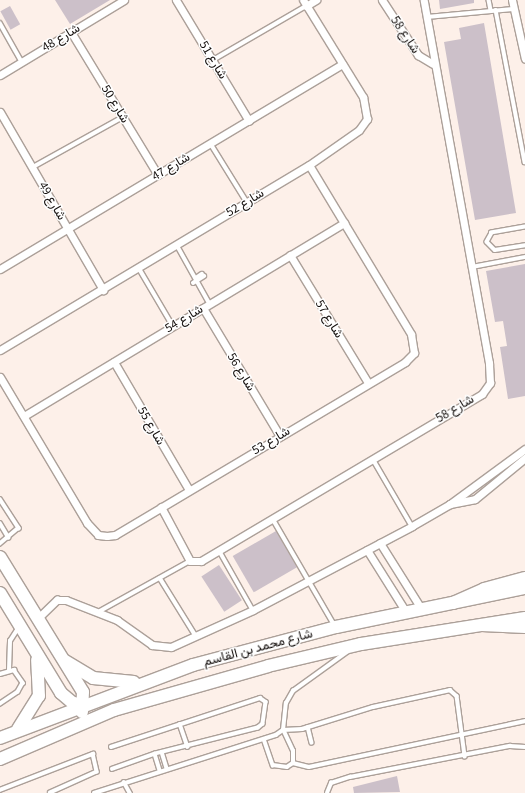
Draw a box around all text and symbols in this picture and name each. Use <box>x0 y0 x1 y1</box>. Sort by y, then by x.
street label: شارع 58 <box>387 13 423 57</box>
street label: شارع 48 <box>39 21 83 55</box>
street label: شارع 51 <box>196 38 230 82</box>
street label: شارع 50 <box>98 82 132 126</box>
street label: شارع 47 <box>149 150 193 184</box>
street label: شارع 49 <box>35 179 69 223</box>
street label: شارع 52 <box>223 186 267 220</box>
street label: شارع 57 <box>312 297 346 341</box>
street label: شارع 54 <box>162 302 206 336</box>
street label: شارع 56 <box>224 350 258 394</box>
street label: شارع 58 <box>433 392 477 426</box>
street label: شارع 55 <box>134 404 168 448</box>
street label: شارع 53 <box>249 424 293 458</box>
street label: شارع محمد بن القاسم <box>202 626 314 670</box>

